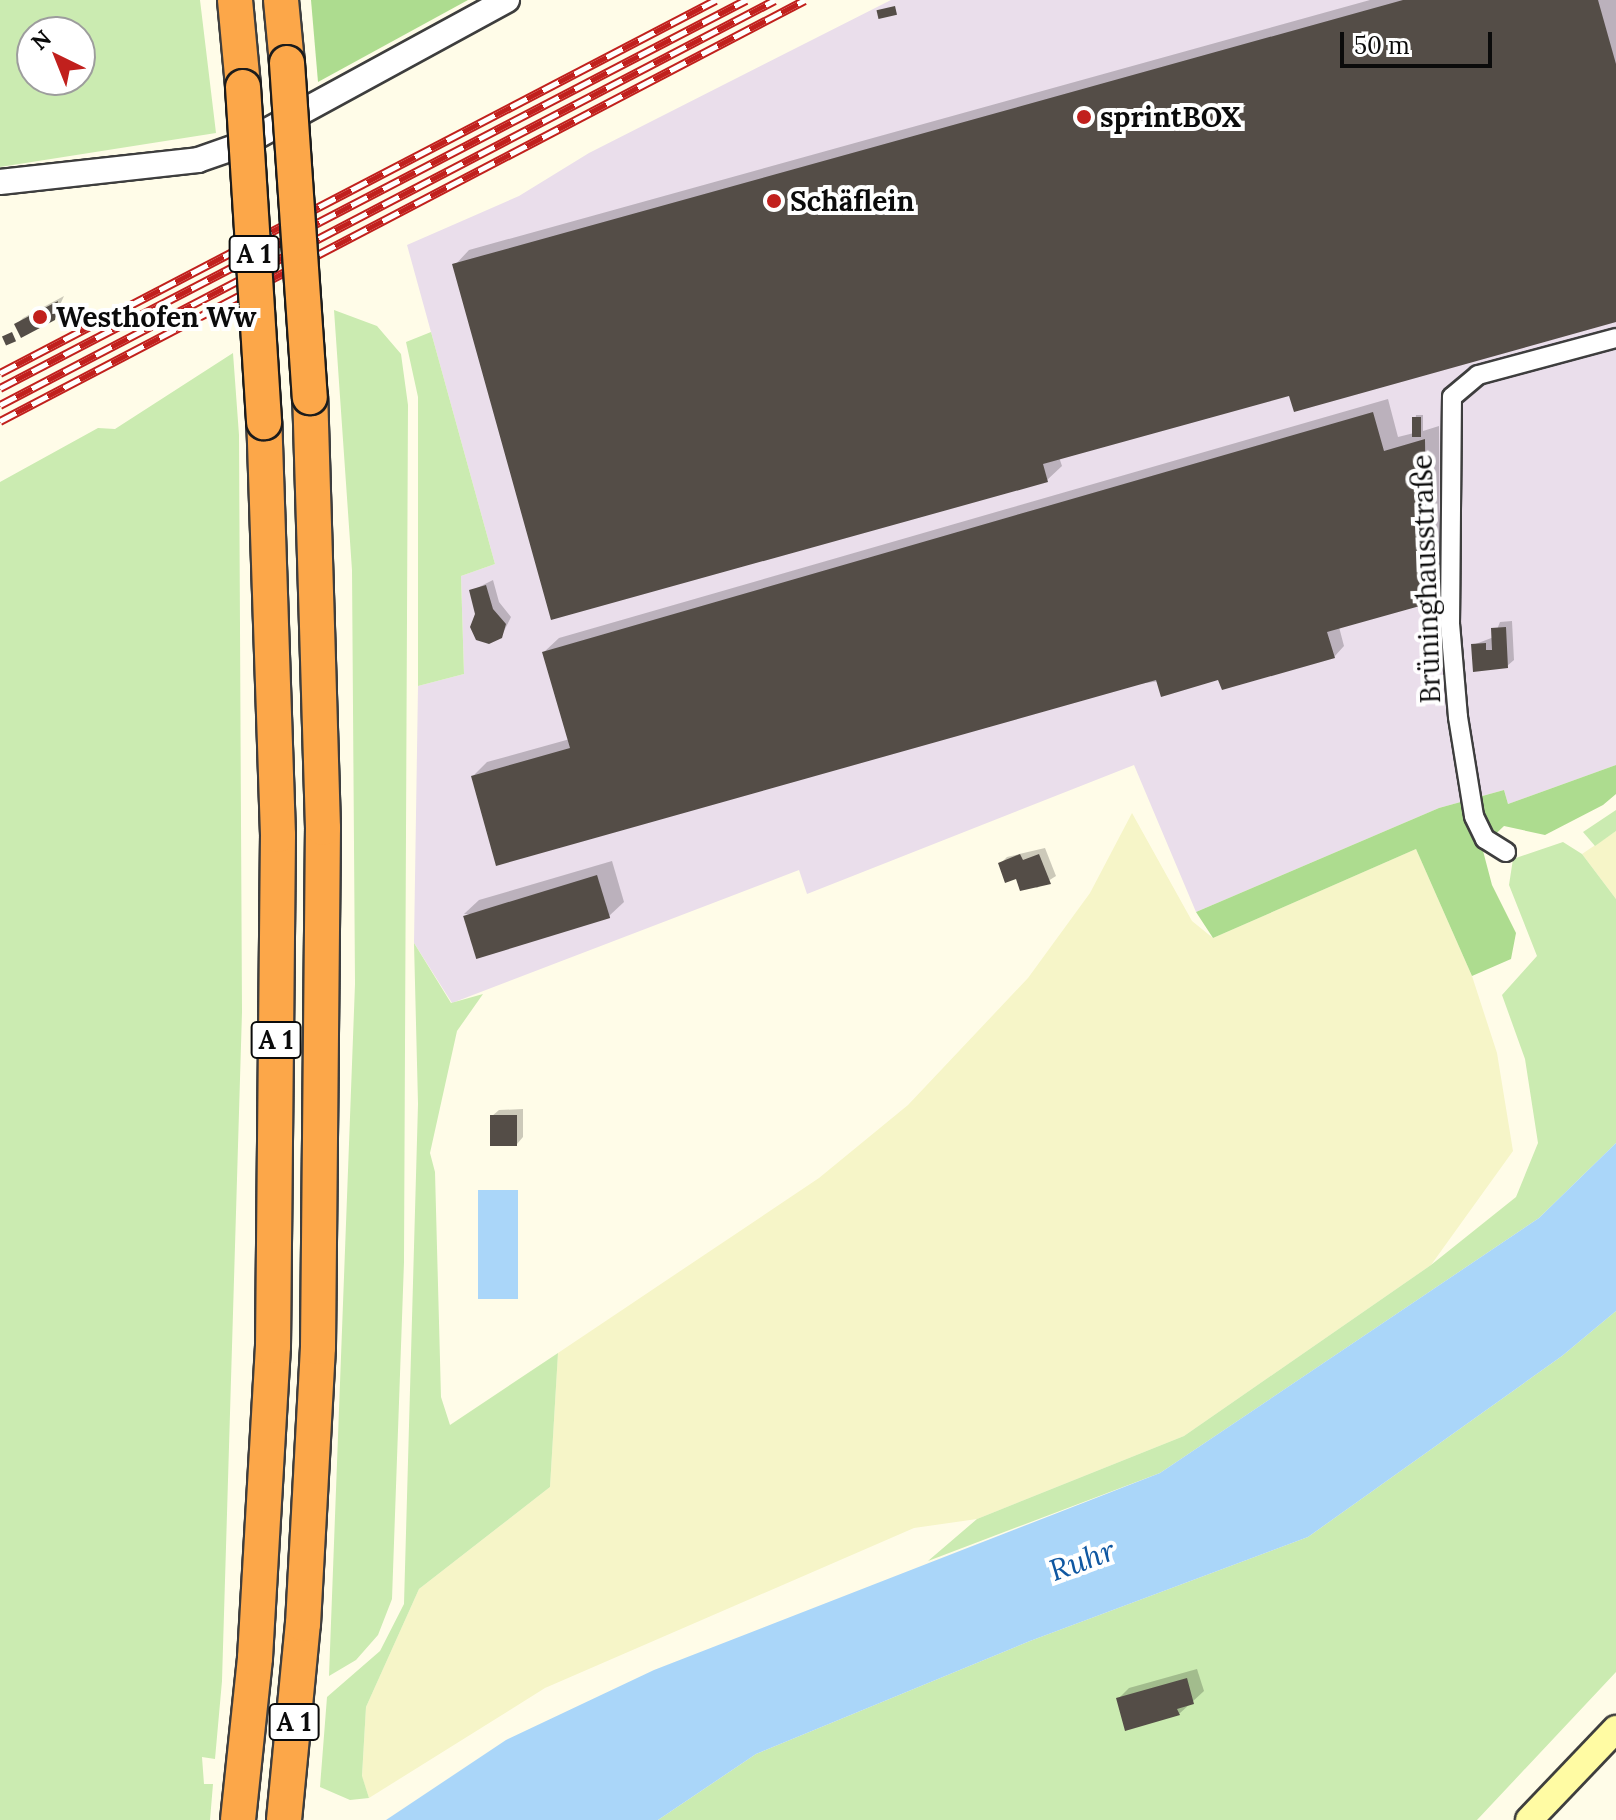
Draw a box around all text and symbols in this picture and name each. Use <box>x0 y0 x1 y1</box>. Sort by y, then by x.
north arrow <box>16 16 96 96</box>
scale bar <box>1344 16 1496 66</box>
text: N <box>25 24 57 56</box>
text: 50 m <box>1354 30 1410 61</box>
place label: sprintBOX <box>1100 100 1241 134</box>
marker: sprintBOX <box>1075 108 1093 126</box>
place label: Schäflein <box>790 184 914 218</box>
marker: Schäflein <box>765 192 783 210</box>
road number: A 1 <box>228 232 280 276</box>
place label: Westhofen Ww <box>56 300 256 334</box>
marker: Westhofen Ww <box>31 308 49 326</box>
street label: Brüninghausstraße <box>1405 454 1447 704</box>
road number: A 1 <box>250 1018 302 1062</box>
water label: Ruhr <box>1044 1532 1120 1588</box>
road number: A 1 <box>268 1700 320 1744</box>

